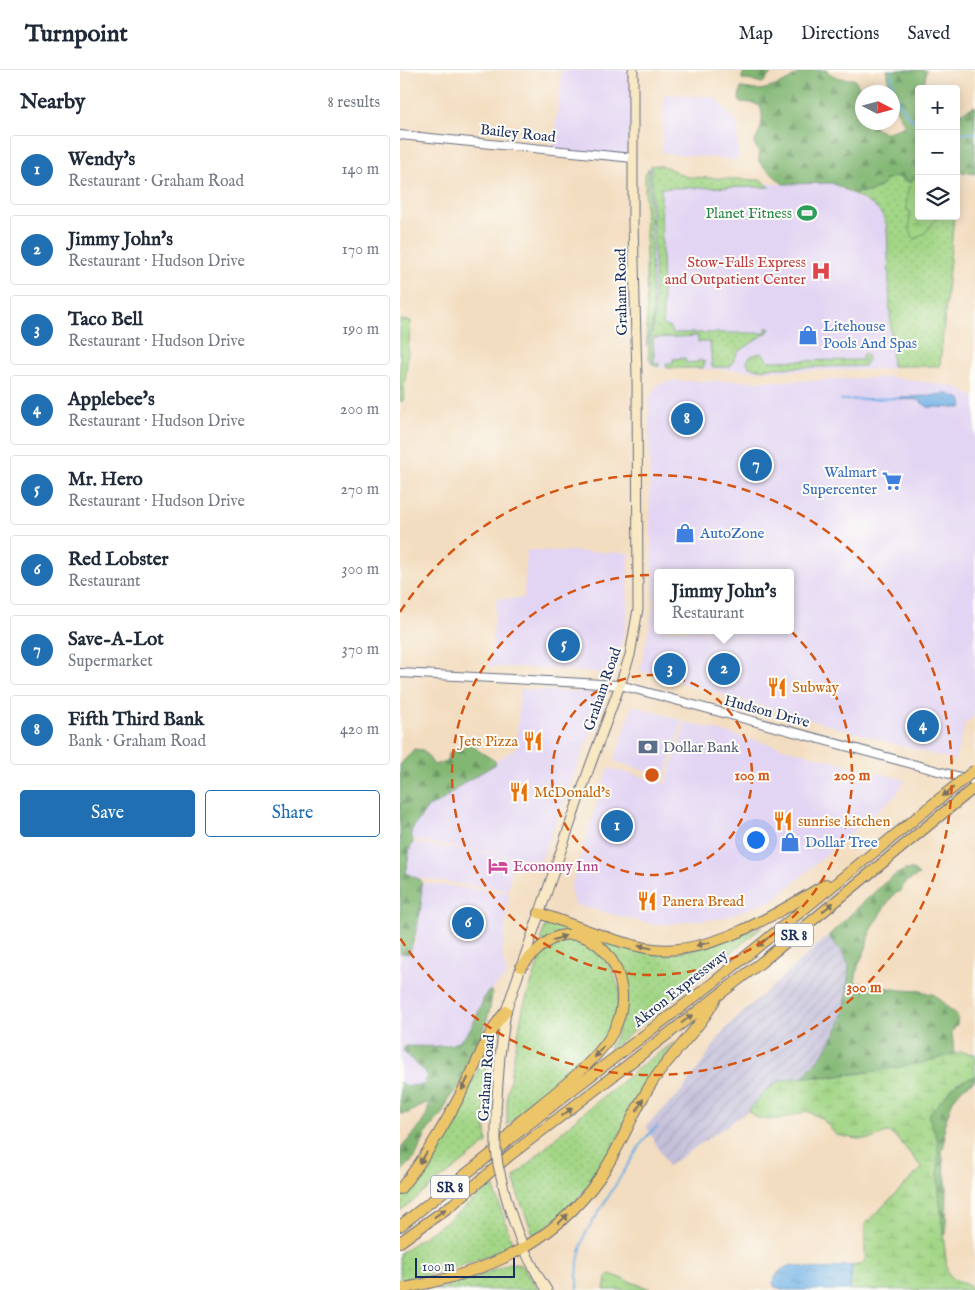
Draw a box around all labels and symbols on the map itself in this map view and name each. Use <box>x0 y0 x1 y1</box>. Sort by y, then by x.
north arrow <box>855 85 900 130</box>
street label: Bailey Road <box>479 120 558 147</box>
sports icon: Planet Fitness <box>796 202 818 224</box>
place label: Planet Fitness <box>705 204 792 223</box>
street label: Graham Road <box>611 247 632 336</box>
place label: Stow-Falls Express and Outpatient Center <box>665 253 806 289</box>
hospital icon: Stow-Falls Express and Outpatient Center <box>810 260 832 282</box>
place label: Litehouse Pools And Spas <box>823 317 917 353</box>
shop icon: Litehouse Pools And Spas <box>797 324 819 346</box>
pin: 8 <box>671 400 703 438</box>
pin: 7 <box>740 446 772 484</box>
place label: Walmart Supercenter <box>802 463 877 499</box>
supermarket icon: Walmart Supercenter <box>881 470 903 492</box>
shop icon: AutoZone <box>674 522 696 544</box>
place label: AutoZone <box>699 524 765 543</box>
pin: 5 <box>548 626 580 664</box>
street label: Graham Road <box>579 644 626 733</box>
pin: 3 <box>654 650 686 688</box>
pin: 2 <box>708 650 740 688</box>
restaurant icon: Subway <box>766 676 788 698</box>
place label: Subway <box>792 678 839 697</box>
street label: Hudson Drive <box>722 691 812 732</box>
pin: 4 <box>907 707 939 745</box>
restaurant icon: Jets Pizza <box>522 730 544 752</box>
place label: Jets Pizza <box>457 732 519 751</box>
bank icon: Dollar Bank <box>637 736 659 758</box>
place label: Dollar Bank <box>663 738 740 757</box>
centre of rings <box>643 766 661 784</box>
text: 100 m <box>734 766 770 785</box>
text: 200 m <box>834 766 871 785</box>
restaurant icon: McDonald's <box>508 781 530 803</box>
place label: McDonald's <box>534 783 610 802</box>
one-way arrow <box>942 787 955 798</box>
pin: 1 <box>601 807 633 845</box>
restaurant icon: sunrise kitchen <box>772 810 794 832</box>
place label: sunrise kitchen <box>798 812 890 831</box>
your location <box>743 827 769 853</box>
shop icon: Dollar Tree <box>779 831 801 853</box>
place label: Dollar Tree <box>805 833 878 852</box>
hotel icon: Economy Inn <box>487 855 509 877</box>
place label: Economy Inn <box>513 857 599 876</box>
restaurant icon: Panera Bread <box>636 890 658 912</box>
place label: Panera Bread <box>662 892 745 911</box>
one-way arrow <box>821 902 834 913</box>
pin: 6 <box>452 904 484 942</box>
road number: SR 8 <box>775 924 813 946</box>
one-way arrow <box>552 934 567 942</box>
one-way arrow <box>757 937 770 948</box>
one-way arrow <box>695 940 710 948</box>
one-way arrow <box>637 943 653 951</box>
street label: Akron Expressway <box>628 945 732 1032</box>
text: 300 m <box>846 978 882 997</box>
one-way arrow <box>680 1014 694 1024</box>
street label: Graham Road <box>474 1033 499 1122</box>
one-way arrow <box>594 1045 604 1059</box>
one-way arrow <box>461 1077 469 1091</box>
one-way arrow <box>636 1098 644 1112</box>
one-way arrow <box>560 1107 573 1117</box>
one-way arrow <box>418 1152 428 1165</box>
road number: SR 8 <box>431 1176 469 1198</box>
one-way arrow <box>433 1208 447 1218</box>
one-way arrow <box>557 1213 569 1225</box>
scale bar <box>415 1255 515 1278</box>

